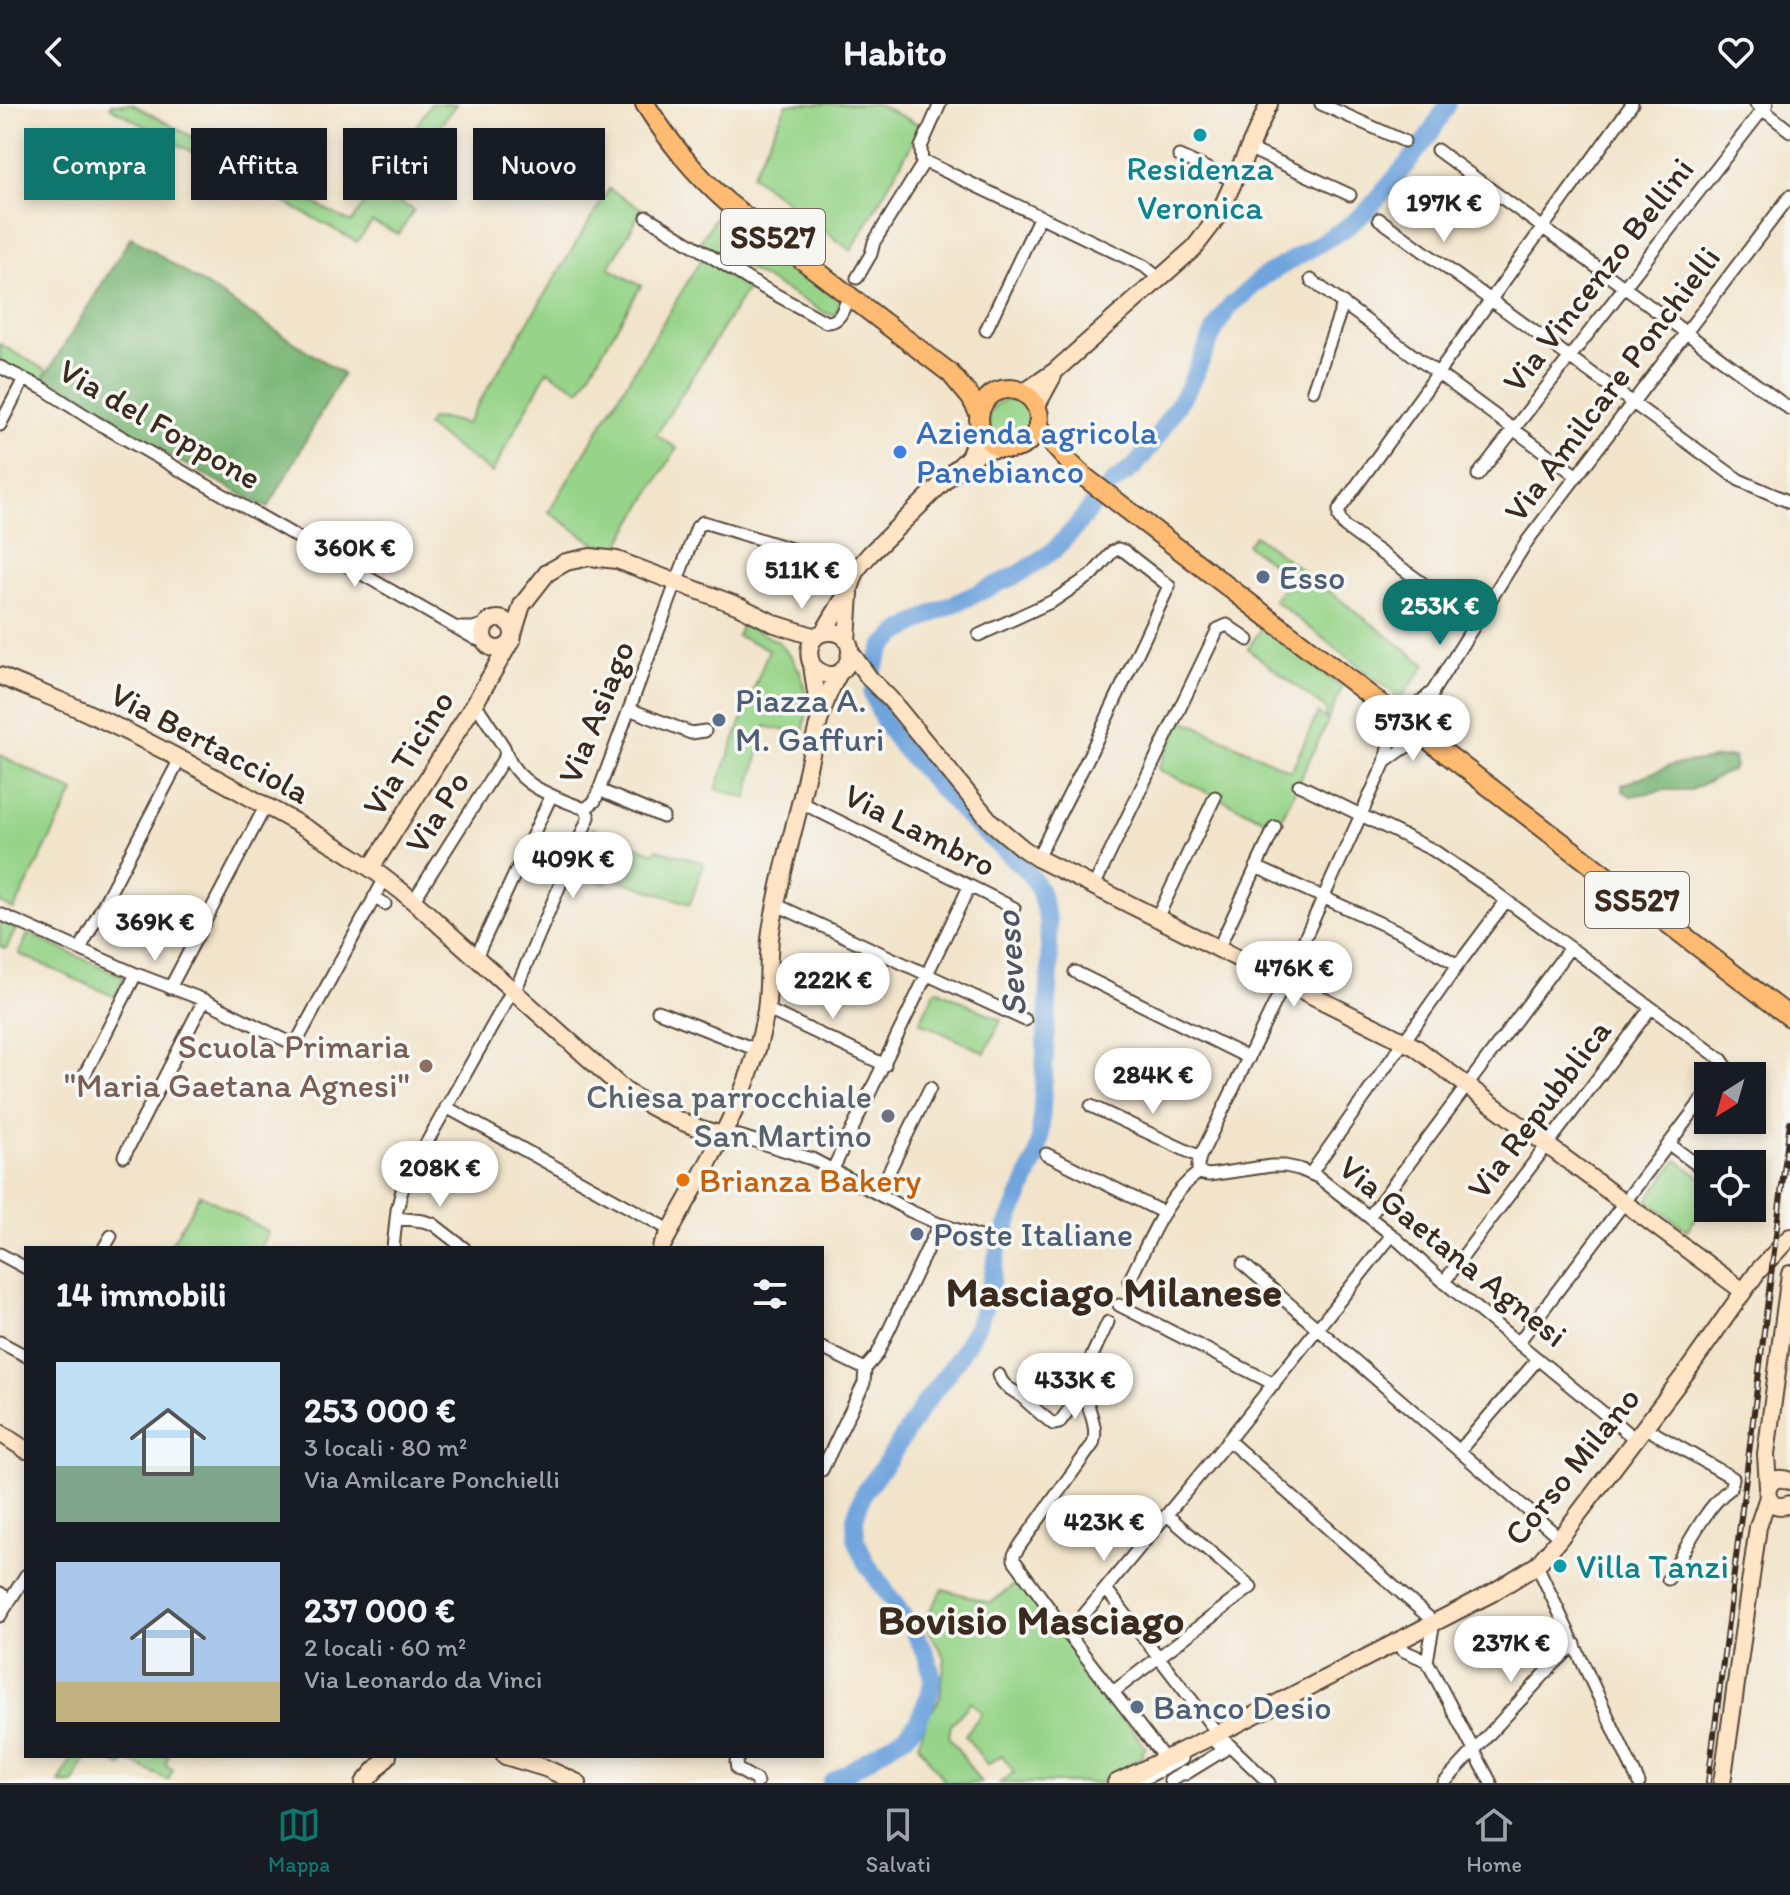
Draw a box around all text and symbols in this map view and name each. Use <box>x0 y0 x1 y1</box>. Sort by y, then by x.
icon: back <box>32 30 76 74</box>
icon: heart <box>1714 30 1758 74</box>
text: Habito <box>843 31 947 74</box>
marker: Residenza Veronica <box>1191 126 1209 144</box>
chip: Compra <box>24 128 175 200</box>
chip: Affitta <box>191 128 327 200</box>
chip: Filtri <box>343 128 457 200</box>
chip: Nuovo <box>473 128 605 200</box>
place label: Residenza Veronica <box>1126 148 1274 228</box>
street label: Via Vincenzo Bellini <box>1494 149 1702 401</box>
pin: 197K € <box>1379 176 1509 244</box>
text: 197K € <box>1406 186 1482 218</box>
road number: SS527 <box>721 209 825 265</box>
street label: Via Amilcare Ponchielli <box>1495 238 1729 530</box>
street label: Via del Foppone <box>51 349 269 499</box>
place label: Azienda agricola Panebianco <box>916 412 1158 492</box>
marker: Azienda agricola Panebianco <box>891 443 909 461</box>
pin: 360K € <box>290 521 420 589</box>
text: 360K € <box>314 531 396 563</box>
pin: 511K € <box>737 543 867 611</box>
text: 511K € <box>764 553 840 585</box>
place label: Esso <box>1279 557 1345 598</box>
marker: Esso <box>1254 568 1272 586</box>
pin: 253K € <box>1375 579 1505 647</box>
text: 253K € <box>1401 589 1479 621</box>
street label: Via Asiago <box>549 634 643 790</box>
street label: Via Bertacciola <box>103 673 317 813</box>
place label: Piazza A. M. Gaffuri <box>735 680 884 760</box>
street label: Via Ticino <box>353 682 463 824</box>
pin: 573K € <box>1348 695 1478 763</box>
text: 573K € <box>1374 705 1452 737</box>
marker: Piazza A. M. Gaffuri <box>710 711 728 729</box>
street label: Via Po <box>396 763 478 861</box>
street label: Via Lambro <box>837 774 1003 886</box>
pin: 409K € <box>508 832 638 900</box>
text: 409K € <box>532 842 614 874</box>
road number: SS527 <box>1585 872 1689 928</box>
pin: 369K € <box>90 895 220 963</box>
text: 369K € <box>116 905 194 937</box>
water label: Seveso <box>985 908 1035 1018</box>
pin: 476K € <box>1229 941 1359 1009</box>
text: 476K € <box>1254 951 1334 983</box>
pin: 222K € <box>768 953 898 1021</box>
text: 222K € <box>794 963 872 995</box>
street label: Via Repubblica <box>1458 1011 1620 1207</box>
place label: Scuola Primaria "Maria Gaetana Agnesi" <box>64 1026 410 1106</box>
pin: 284K € <box>1088 1048 1218 1116</box>
marker: Scuola Primaria "Maria Gaetana Agnesi" <box>417 1057 435 1075</box>
text: 284K € <box>1113 1058 1193 1090</box>
north arrow <box>1694 1062 1766 1134</box>
map controls <box>1694 1062 1766 1222</box>
place label: Chiesa parrocchiale San Martino <box>586 1076 872 1156</box>
marker: Chiesa parrocchiale San Martino <box>879 1107 897 1125</box>
pin: 208K € <box>375 1141 505 1209</box>
street label: Via Gaetana Agnesi <box>1331 1146 1575 1356</box>
button: locate <box>1694 1150 1766 1222</box>
text: 208K € <box>399 1151 481 1183</box>
place label: Brianza Bakery <box>699 1160 921 1201</box>
marker: Brianza Bakery <box>674 1171 692 1189</box>
place label: Poste Italiane <box>933 1214 1133 1255</box>
marker: Poste Italiane <box>908 1225 926 1243</box>
district label: Masciago Milanese <box>946 1266 1282 1317</box>
icon: filters <box>748 1272 792 1316</box>
text: 14 immobili <box>56 1274 227 1315</box>
pin: 433K € <box>1010 1353 1140 1421</box>
text: 433K € <box>1034 1363 1116 1395</box>
street label: Corso Milano <box>1495 1378 1649 1554</box>
text: 253 000 € <box>304 1390 456 1431</box>
icon: home <box>120 1394 216 1490</box>
text: 3 locali · 80 m² <box>304 1431 467 1463</box>
text: Via Amilcare Ponchielli <box>304 1463 560 1495</box>
pin: 423K € <box>1039 1495 1169 1563</box>
text: 423K € <box>1064 1505 1144 1537</box>
place label: Villa Tanzi <box>1576 1546 1729 1587</box>
marker: Villa Tanzi <box>1551 1557 1569 1575</box>
text: 237 000 € <box>304 1590 455 1631</box>
icon: home <box>120 1594 216 1690</box>
district label: Bovisio Masciago <box>878 1594 1184 1645</box>
pin: 237K € <box>1446 1616 1576 1684</box>
text: 237K € <box>1472 1626 1550 1658</box>
text: 2 locali · 60 m² <box>304 1631 466 1663</box>
text: Via Leonardo da Vinci <box>304 1663 542 1695</box>
place label: Banco Desio <box>1153 1687 1331 1728</box>
marker: Banco Desio <box>1128 1698 1146 1716</box>
tab: Mappa <box>268 1803 330 1878</box>
tab: Salvati <box>866 1803 931 1878</box>
tab: Home <box>1467 1803 1522 1878</box>

